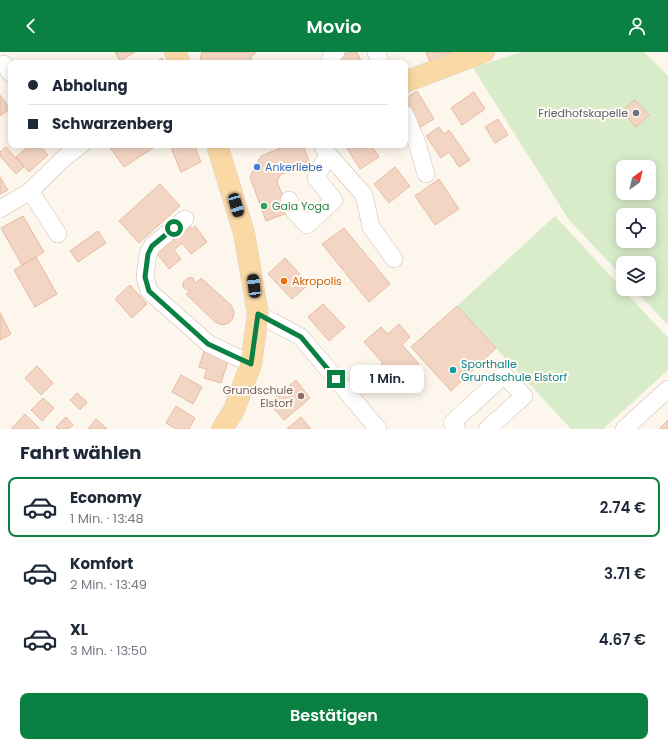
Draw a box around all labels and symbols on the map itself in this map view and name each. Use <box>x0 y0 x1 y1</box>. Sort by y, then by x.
place label: Friedhofskapelle <box>538 105 628 121</box>
marker: Friedhofskapelle <box>631 108 641 118</box>
place label: Ankerliebe <box>265 159 323 175</box>
north arrow <box>616 160 656 200</box>
marker: Ankerliebe <box>252 162 262 172</box>
car <box>227 192 245 218</box>
place label: Gaia Yoga <box>272 198 329 214</box>
marker: Gaia Yoga <box>259 201 269 211</box>
route start <box>165 219 183 237</box>
car <box>247 273 261 299</box>
place label: Akropolis <box>292 273 342 289</box>
marker: Akropolis <box>279 276 289 286</box>
place label: Sporthalle Grundschule Elstorf <box>461 356 567 385</box>
callout: 1 Min. <box>350 365 424 393</box>
marker: Sporthalle Grundschule Elstorf <box>448 365 458 375</box>
route end <box>327 370 345 388</box>
place label: Grundschule Elstorf <box>223 382 293 411</box>
marker: Grundschule Elstorf <box>296 391 306 401</box>

